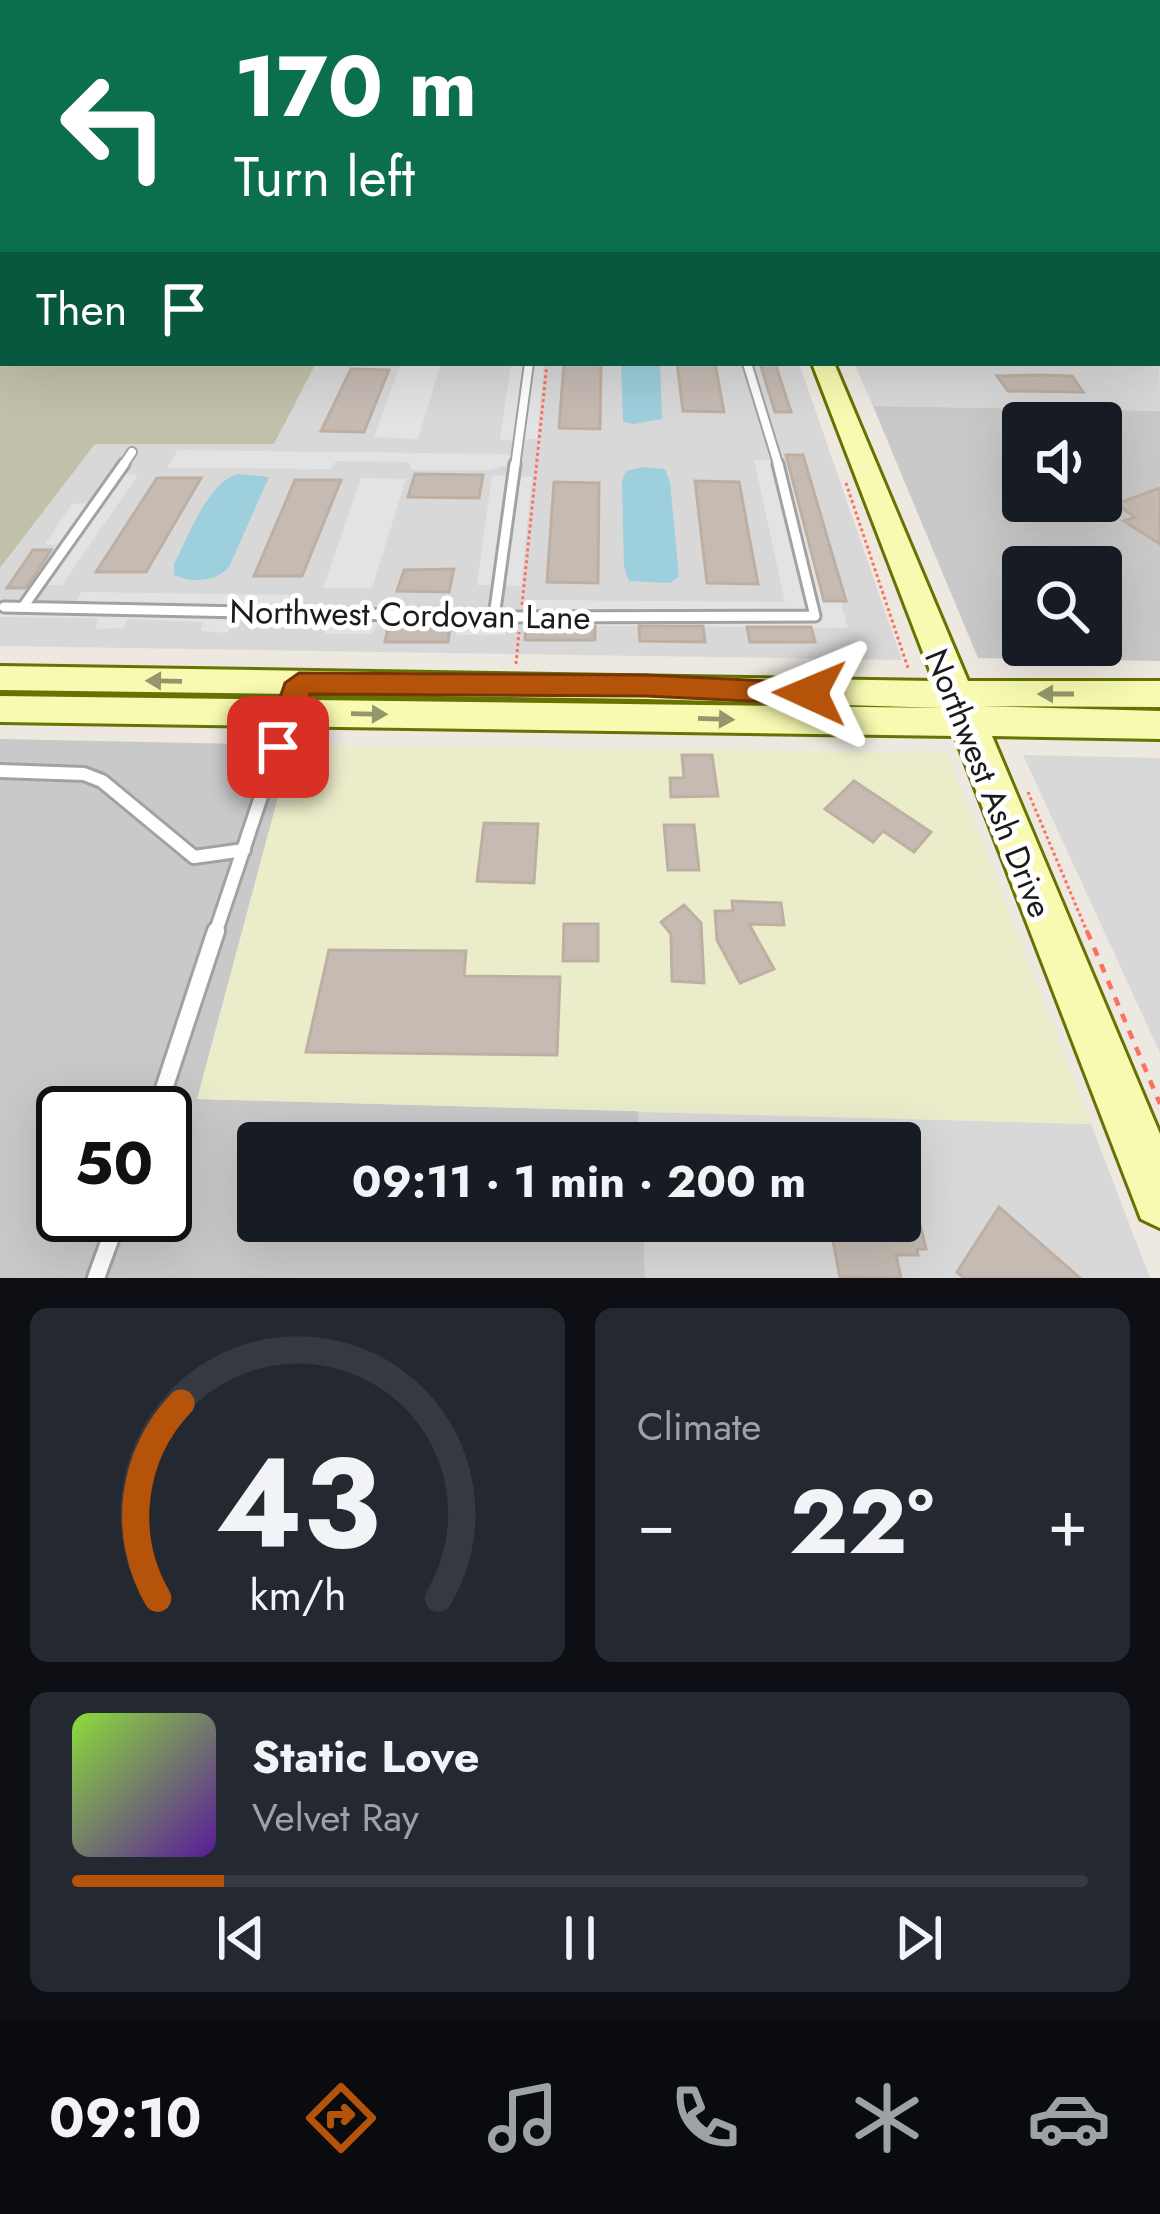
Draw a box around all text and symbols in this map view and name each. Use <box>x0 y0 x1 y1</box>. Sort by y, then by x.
text: 170 m <box>234 26 477 148</box>
icon: left <box>36 48 192 204</box>
text: Turn left <box>234 138 415 216</box>
icon: arrive <box>151 276 217 342</box>
text: Then <box>36 277 127 342</box>
map controls <box>1002 402 1122 666</box>
button: sound <box>1002 402 1122 522</box>
button: search <box>1002 546 1122 666</box>
street label: Northwest Cordovan Lane <box>229 588 591 641</box>
position arrow <box>747 630 873 756</box>
street label: Northwest Ash Drive <box>913 642 1064 924</box>
one-way arrow <box>144 671 182 691</box>
one-way arrow <box>1036 684 1074 704</box>
pin <box>227 696 329 798</box>
one-way arrow <box>351 704 389 723</box>
one-way arrow <box>698 710 736 729</box>
icon: arrive <box>245 714 311 780</box>
speed limit sign: 50 <box>36 1086 192 1242</box>
text: 09:11 · 1 min · 200 m <box>352 1149 806 1214</box>
text: Climate <box>637 1398 761 1455</box>
text: 43 <box>215 1413 380 1594</box>
text: 22° <box>789 1457 934 1587</box>
text: − <box>637 1475 676 1571</box>
text: + <box>1047 1475 1088 1571</box>
text: km/h <box>249 1564 346 1626</box>
text: Static Love <box>252 1724 480 1789</box>
text: Velvet Ray <box>252 1789 419 1846</box>
icon: previous <box>208 1905 274 1971</box>
icon: pause <box>547 1905 613 1971</box>
icon: next <box>886 1905 952 1971</box>
icon: directions <box>299 2076 383 2160</box>
icon: music <box>481 2076 565 2160</box>
icon: phone <box>663 2076 747 2160</box>
icon: climate <box>845 2076 929 2160</box>
icon: car <box>1027 2076 1111 2160</box>
text: 09:10 <box>49 2079 201 2157</box>

